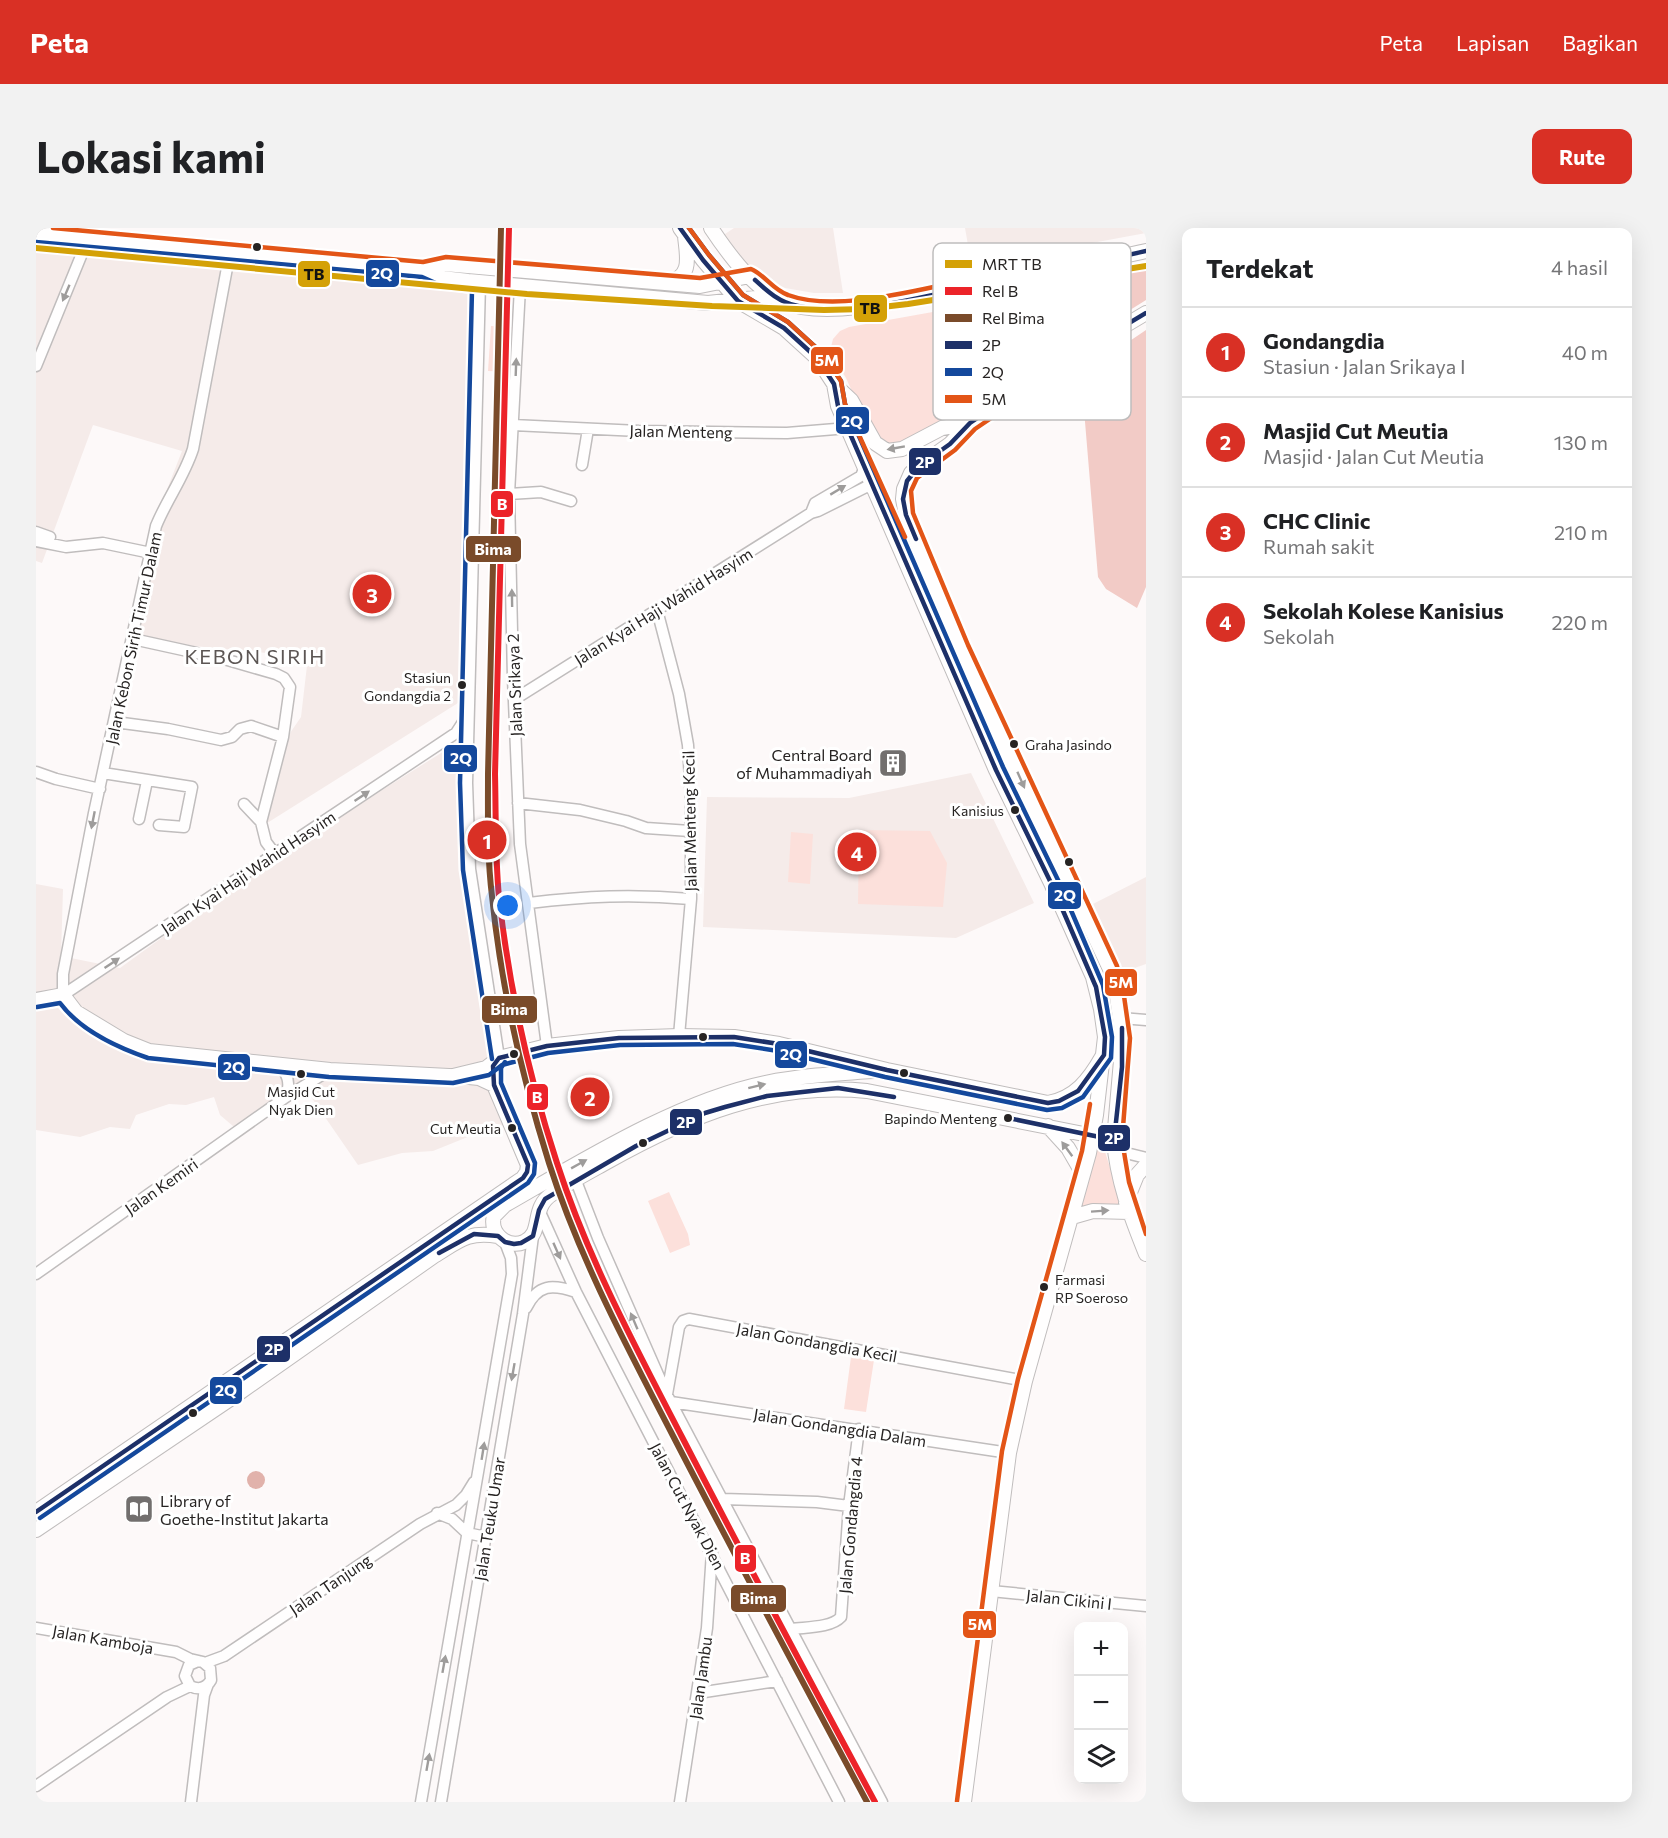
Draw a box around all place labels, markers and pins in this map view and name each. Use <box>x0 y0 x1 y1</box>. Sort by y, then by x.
unlabelled marker <box>251 241 263 253</box>
pin: 3 <box>352 572 392 616</box>
place label: Stasiun Gondangdia 2 <box>364 669 451 704</box>
marker: Stasiun Gondangdia 2 <box>456 679 468 691</box>
place label: Graha Jasindo <box>1025 736 1112 753</box>
marker: Graha Jasindo <box>1008 738 1020 750</box>
place label: Central Board of Muhammadiyah <box>736 745 872 782</box>
building icon: Central Board of Muhammadiyah <box>877 747 909 779</box>
place label: Kanisius <box>952 802 1004 819</box>
marker: Kanisius <box>1009 804 1021 816</box>
pin: 1 <box>468 818 506 862</box>
pin: 4 <box>838 830 876 874</box>
unlabelled marker <box>1063 856 1075 868</box>
unlabelled marker <box>697 1031 709 1043</box>
unlabelled marker <box>508 1048 520 1060</box>
unlabelled marker <box>898 1067 910 1079</box>
marker: Masjid Cut Nyak Dien <box>295 1068 307 1080</box>
pin: 2 <box>570 1074 610 1120</box>
place label: Masjid Cut Nyak Dien <box>267 1083 335 1118</box>
place label: Bapindo Menteng <box>884 1110 997 1127</box>
marker: Bapindo Menteng <box>1002 1112 1014 1124</box>
place label: Cut Meutia <box>430 1120 501 1137</box>
marker: Cut Meutia <box>506 1122 518 1134</box>
unlabelled marker <box>637 1137 649 1149</box>
place label: Farmasi RP Soeroso <box>1055 1271 1128 1306</box>
marker: Farmasi RP Soeroso <box>1038 1281 1050 1293</box>
unlabelled marker <box>187 1407 199 1419</box>
place label: Library of Goethe-Institut Jakarta <box>160 1491 329 1528</box>
library icon: Library of Goethe-Institut Jakarta <box>123 1493 155 1525</box>

